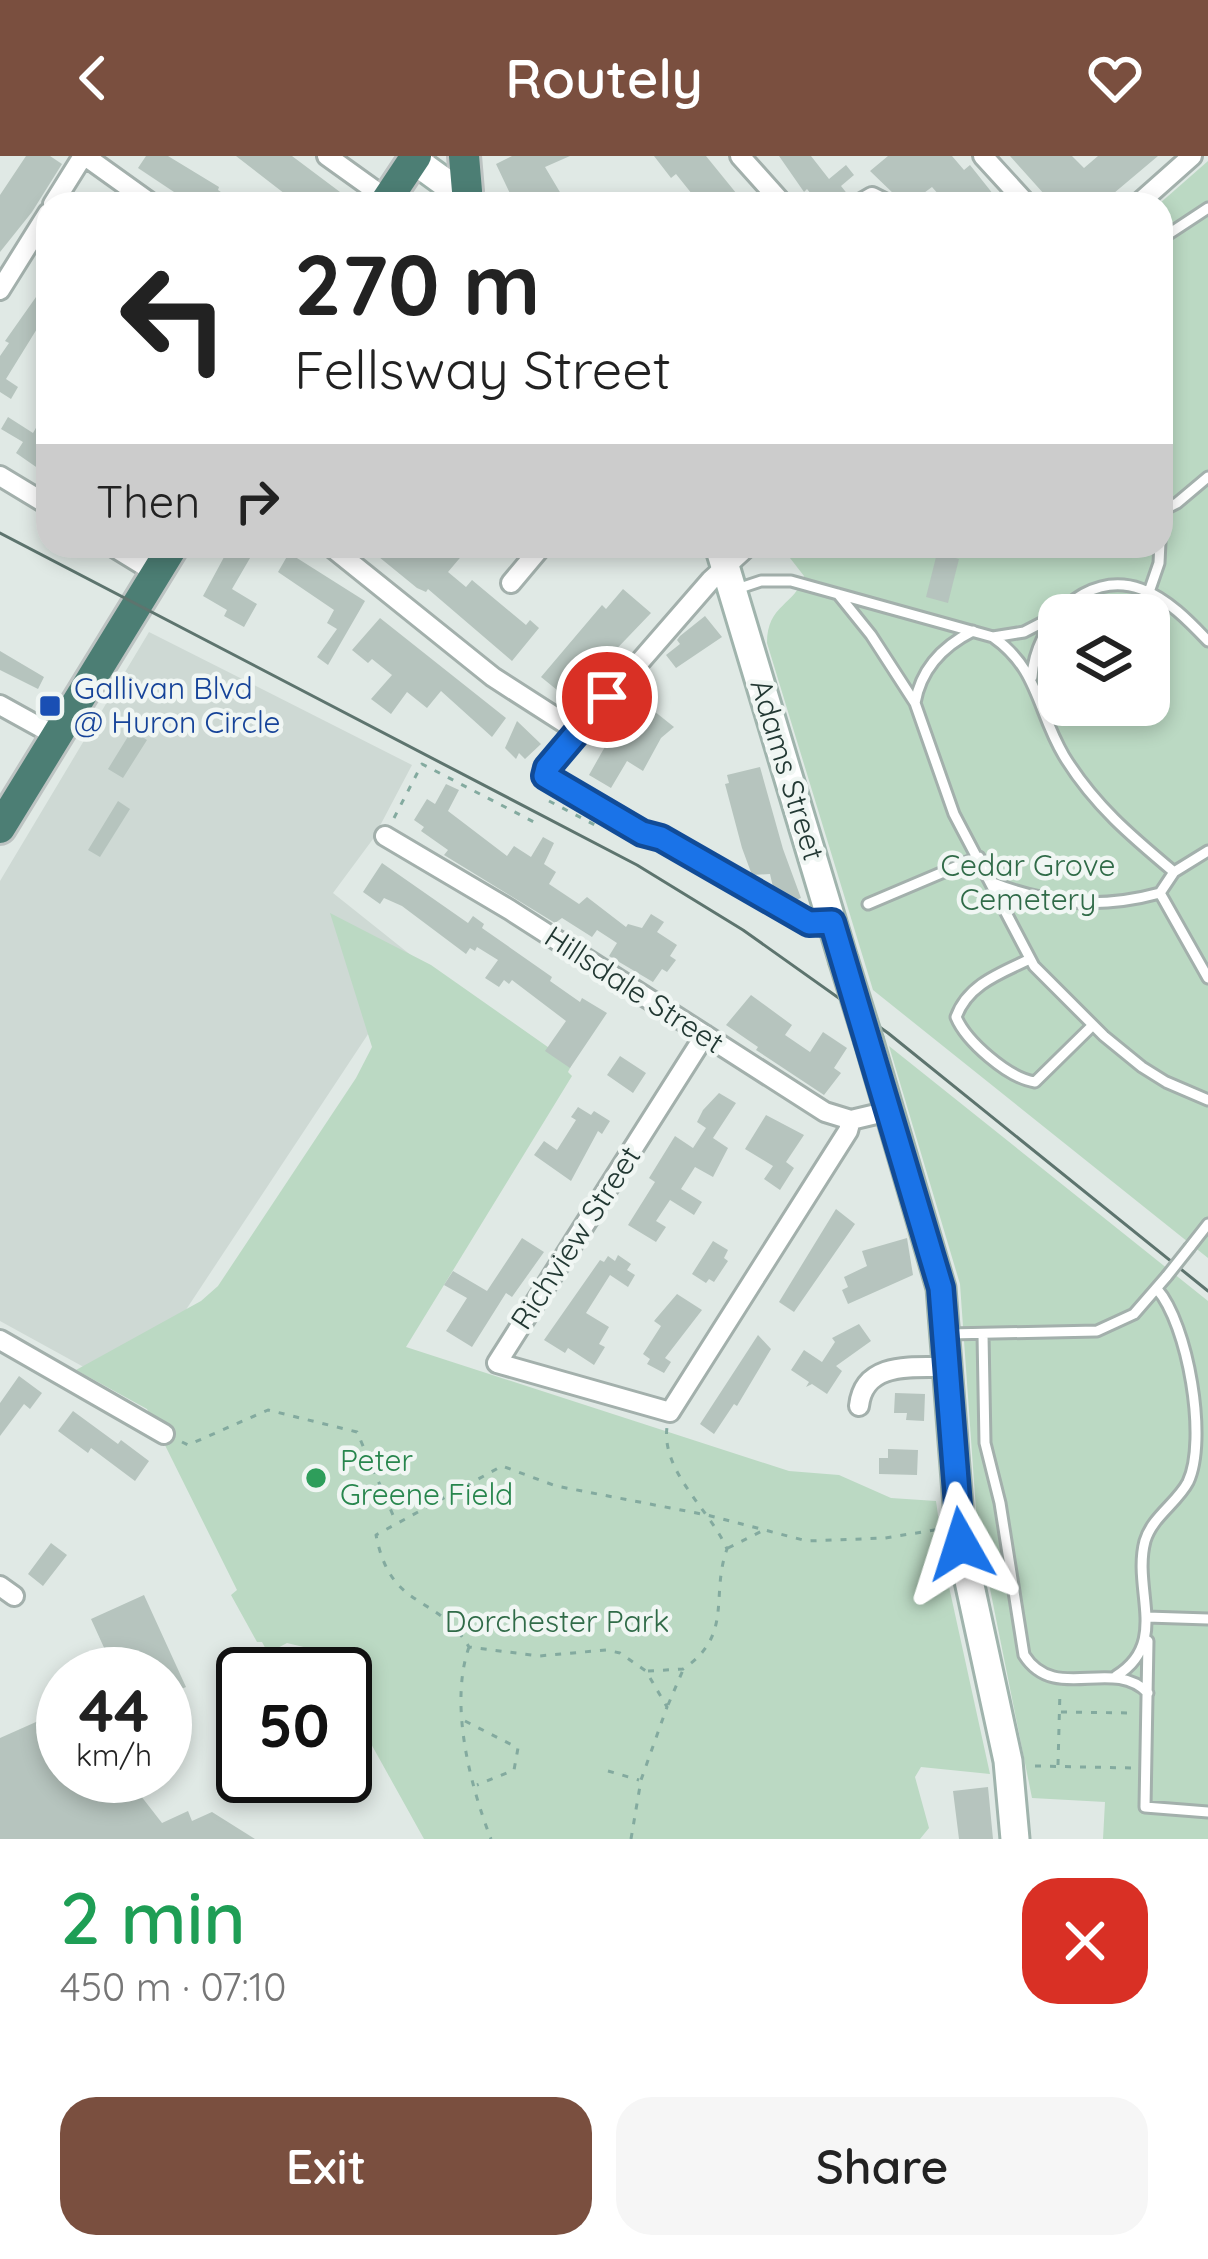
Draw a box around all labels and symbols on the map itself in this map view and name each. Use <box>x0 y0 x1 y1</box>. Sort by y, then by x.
pin <box>556 646 658 748</box>
place label: Gallivan Blvd @ Huron Circle <box>74 669 281 741</box>
street label: Adams Street <box>742 675 834 865</box>
marker: Gallivan Blvd @ Huron Circle <box>37 693 63 719</box>
park label: Cedar Grove Cemetery <box>940 846 1116 918</box>
street label: Hillsdale Street <box>538 917 731 1061</box>
street label: Richview Street <box>502 1139 649 1336</box>
place label: Peter Greene Field <box>340 1441 513 1513</box>
marker: Peter Greene Field <box>303 1465 329 1491</box>
position arrow <box>898 1481 1024 1607</box>
park label: Dorchester Park <box>445 1602 669 1640</box>
speed limit sign: 50 <box>216 1647 372 1803</box>

